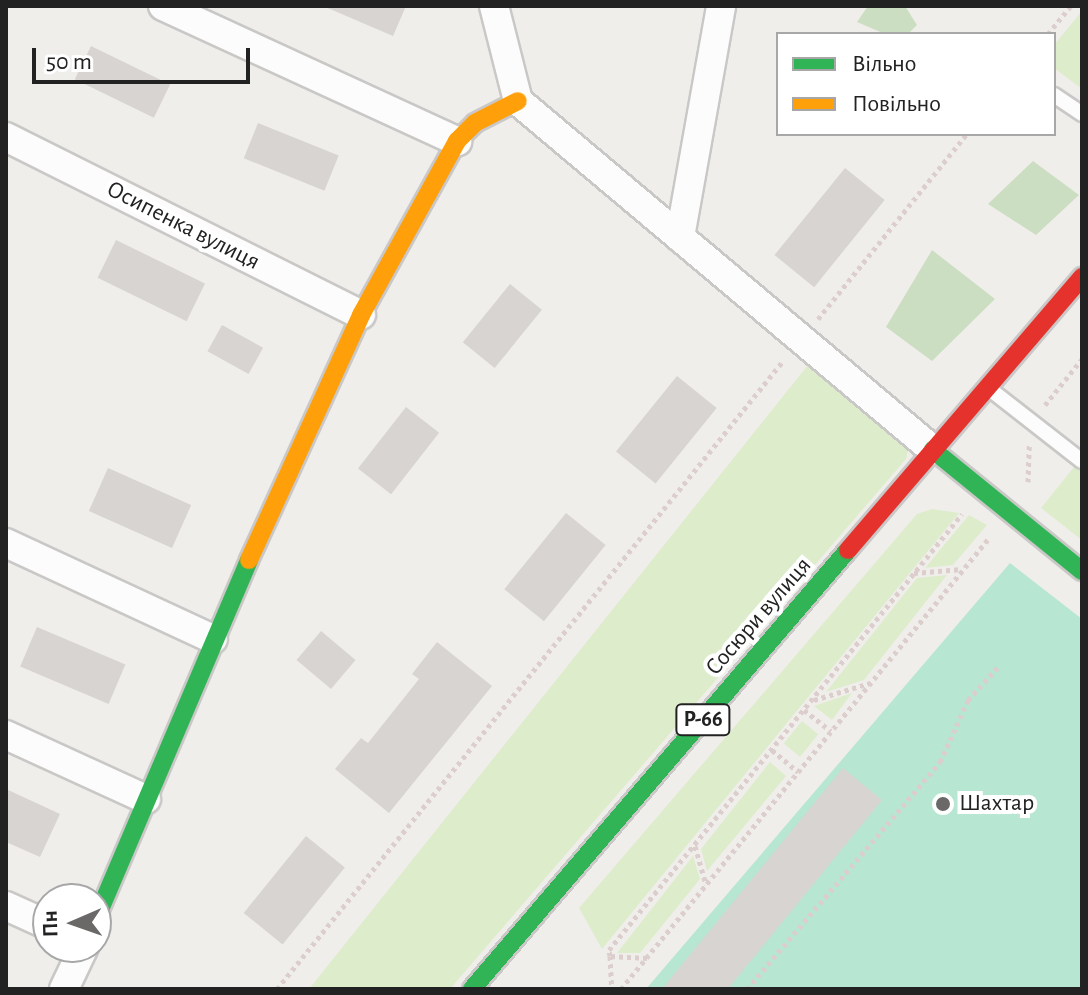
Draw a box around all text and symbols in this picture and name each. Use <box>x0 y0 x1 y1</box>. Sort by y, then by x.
scale bar <box>36 32 254 82</box>
legend <box>776 32 1056 136</box>
text: 50 m <box>46 50 92 74</box>
text: Вільно <box>852 52 917 76</box>
text: Повільно <box>852 92 941 116</box>
street label: Осипенка вулиця <box>102 175 264 277</box>
street label: Сосюри вулиця <box>700 552 818 682</box>
road number: Р-66 <box>675 702 731 738</box>
place label: Шахтар <box>959 790 1034 818</box>
marker: Шахтар <box>934 795 952 813</box>
north arrow <box>32 883 112 963</box>
text: Пн <box>39 910 61 938</box>

